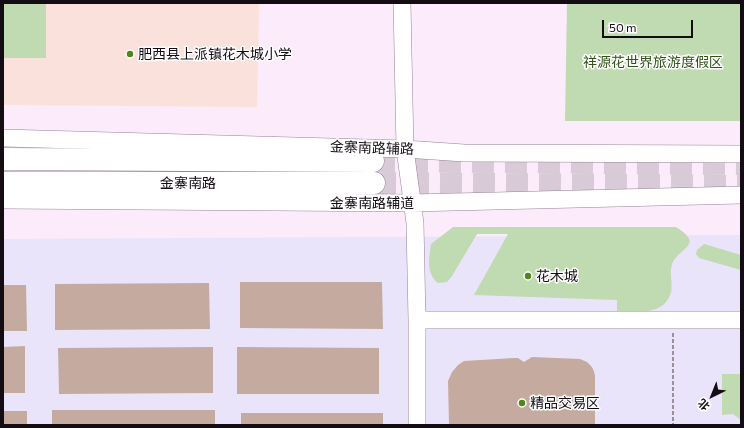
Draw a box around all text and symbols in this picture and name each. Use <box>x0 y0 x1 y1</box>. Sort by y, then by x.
scale bar <box>604 12 695 38</box>
text: 50 m <box>609 20 637 34</box>
place label: 肥西县上派镇花木城小学 <box>138 46 292 62</box>
marker: 肥西县上派镇花木城小学 <box>125 49 135 59</box>
park label: 祥源花世界旅游度假区 <box>583 54 723 70</box>
street label: 金寨南路辅路 <box>330 138 414 158</box>
street label: 金寨南路 <box>160 175 216 191</box>
street label: 金寨南路辅道 <box>330 195 414 211</box>
place label: 花木城 <box>536 268 578 284</box>
marker: 花木城 <box>523 271 533 281</box>
north arrow <box>692 376 732 416</box>
place label: 精品交易区 <box>530 395 600 411</box>
text: 北 <box>695 397 712 414</box>
marker: 精品交易区 <box>517 398 527 408</box>

